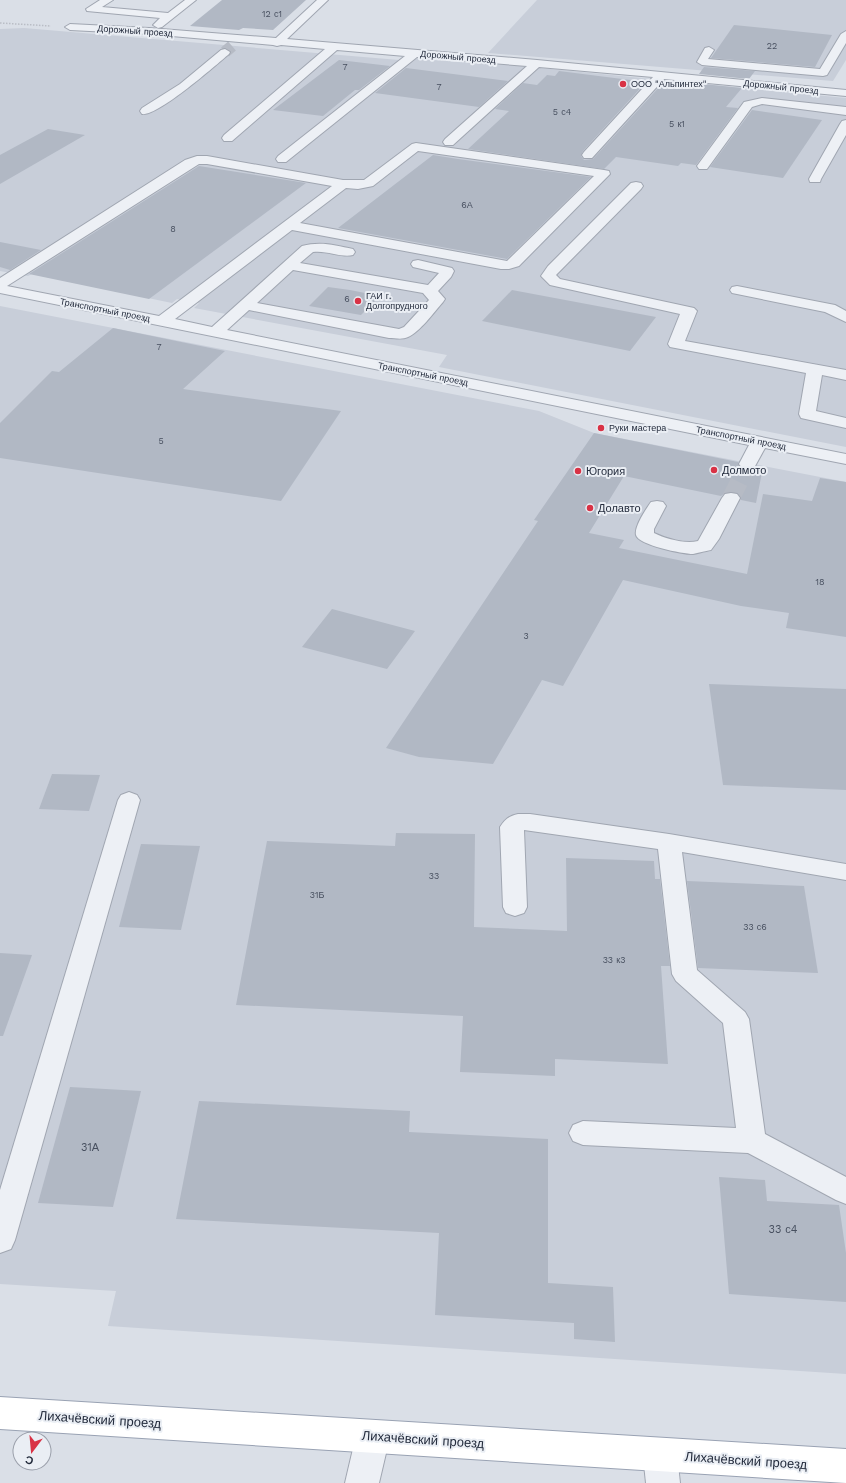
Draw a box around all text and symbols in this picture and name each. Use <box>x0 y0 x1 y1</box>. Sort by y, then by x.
house number: 12 с1 <box>262 9 282 19</box>
street label: Дорожный проезд <box>97 23 174 39</box>
house number: 22 <box>767 41 777 51</box>
street label: Дорожный проезд <box>420 49 497 65</box>
house number: 7 <box>342 62 348 72</box>
street label: Дорожный проезд <box>743 78 820 96</box>
marker: ООО "Альпинтех" <box>618 79 628 89</box>
place label: ООО "Альпинтех" <box>631 79 707 89</box>
house number: 7 <box>436 82 442 92</box>
house number: 5 с4 <box>553 107 572 117</box>
house number: 5 к1 <box>669 119 685 129</box>
house number: 6А <box>461 200 473 210</box>
house number: 8 <box>170 224 176 234</box>
place label: ГАИ г. Долгопрудного <box>366 291 428 311</box>
house number: 6 <box>344 294 350 304</box>
street label: Транспортный проезд <box>59 296 152 324</box>
marker: ГАИ г. Долгопрудного <box>353 296 363 306</box>
house number: 7 <box>156 342 162 352</box>
street label: Транспортный проезд <box>377 360 470 388</box>
marker: Руки мастера <box>596 423 606 433</box>
place label: Руки мастера <box>609 423 666 433</box>
street label: Транспортный проезд <box>695 424 788 452</box>
house number: 5 <box>158 436 164 446</box>
place label: Долмото <box>722 464 766 477</box>
place label: Югория <box>586 465 625 478</box>
marker: Долмото <box>709 465 719 475</box>
marker: Югория <box>573 466 583 476</box>
place label: Долавто <box>598 502 641 515</box>
marker: Долавто <box>585 503 595 513</box>
house number: 18 <box>815 577 825 587</box>
house number: 3 <box>523 631 529 641</box>
house number: 33 <box>429 871 439 881</box>
house number: 31Б <box>310 890 324 900</box>
house number: 33 с6 <box>743 922 767 932</box>
house number: 33 к3 <box>603 955 625 965</box>
house number: 31А <box>81 1141 100 1154</box>
house number: 33 с4 <box>769 1223 798 1236</box>
street label: Лихачёвский проезд <box>38 1408 162 1431</box>
street label: Лихачёвский проезд <box>361 1428 485 1451</box>
north arrow <box>12 1431 52 1471</box>
street label: Лихачёвский проезд <box>684 1449 808 1472</box>
text: С <box>24 1453 35 1467</box>

